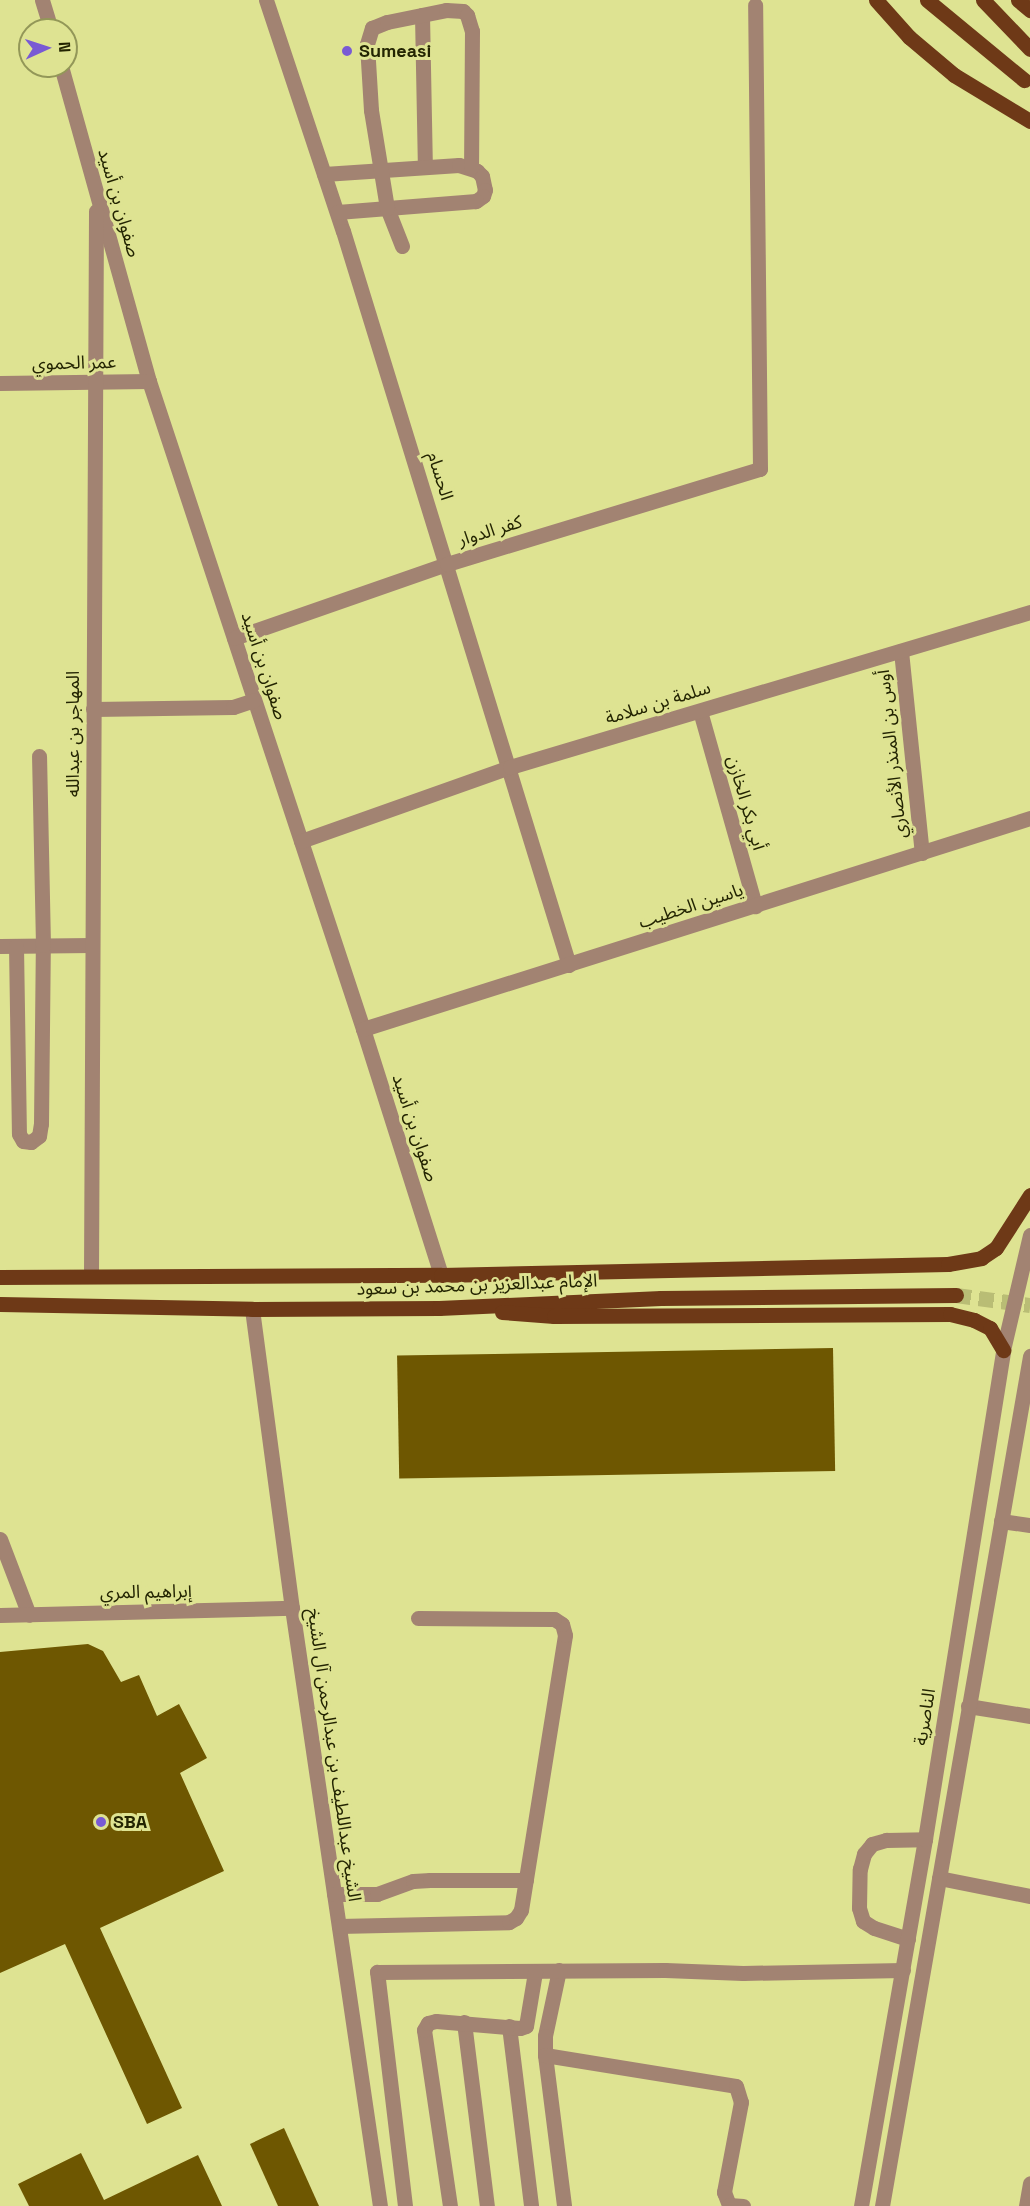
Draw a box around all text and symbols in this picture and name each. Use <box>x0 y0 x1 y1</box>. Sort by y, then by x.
north arrow <box>18 18 78 78</box>
place label: Sumeasi <box>359 40 431 62</box>
text: N <box>54 41 75 53</box>
marker: Sumeasi <box>340 44 354 58</box>
street label: صفوان بن أسيد <box>93 146 145 260</box>
street label: عمر الحموي <box>32 351 116 375</box>
street label: الحسام <box>422 449 458 503</box>
street label: كفر الدوار <box>455 511 525 551</box>
street label: صفوان بن أسيد <box>236 609 292 723</box>
street label: أوس بن المنذر الأنصاري <box>872 668 912 840</box>
street label: المهاجر بن عبدالله <box>62 671 84 797</box>
street label: سلمة بن سلامة <box>603 677 713 729</box>
street label: أبي بكر الخازن <box>722 753 770 853</box>
street label: ياسين الخطيب <box>636 879 746 933</box>
street label: صفوان بن أسيد <box>387 1071 443 1185</box>
street label: الإمام عبدالعزيز بن محمد بن سعود <box>356 1270 598 1300</box>
street label: إبراهيم المري <box>100 1580 192 1604</box>
street label: الشيخ عبداللطيف بن عبدالرحمن آل الشيخ <box>303 1607 365 1903</box>
street label: الناصرية <box>910 1687 940 1747</box>
place label: SBA <box>113 1811 147 1833</box>
marker: SBA <box>94 1815 108 1829</box>

